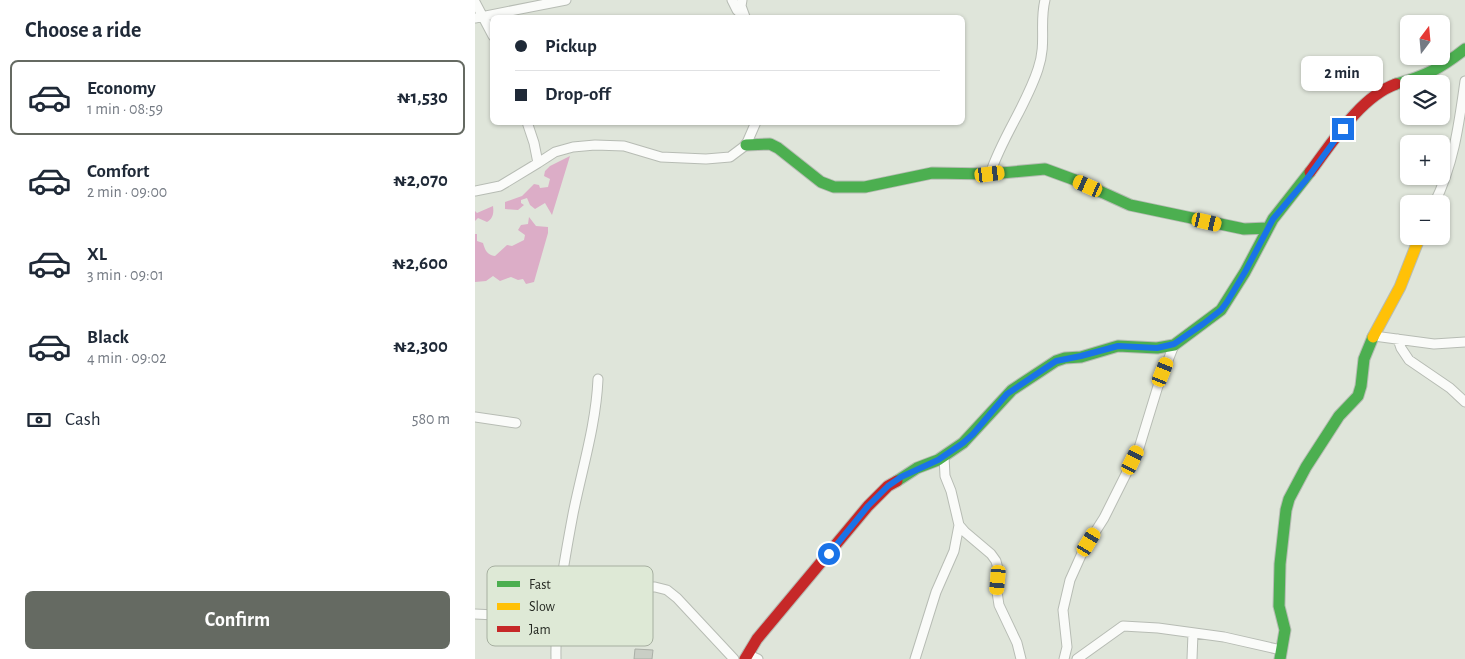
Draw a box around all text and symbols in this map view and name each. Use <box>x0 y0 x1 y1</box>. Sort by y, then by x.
north arrow <box>1400 15 1450 65</box>
map controls <box>1400 15 1450 245</box>
text: Choose a ride <box>25 19 141 41</box>
text: Pickup <box>545 37 597 56</box>
callout: 2 min <box>1302 56 1384 92</box>
text: 2 min <box>1324 65 1360 81</box>
icon: car <box>27 75 72 120</box>
button: layers <box>1400 75 1450 125</box>
text: Economy <box>87 79 156 98</box>
text: Drop-off <box>545 85 610 104</box>
text: ₦1,530 <box>397 88 448 107</box>
text: 1 min · 08:59 <box>87 101 163 117</box>
route end <box>1332 118 1354 140</box>
button: + <box>1400 135 1450 185</box>
icon: car <box>27 158 72 203</box>
text: Comfort <box>87 162 149 181</box>
car <box>974 165 1005 183</box>
text: ₦2,070 <box>393 171 448 190</box>
car <box>1071 173 1104 199</box>
text: 2 min · 09:00 <box>87 184 167 200</box>
button: − <box>1400 195 1450 245</box>
car <box>1190 211 1223 233</box>
icon: car <box>27 241 72 286</box>
text: XL <box>87 245 107 264</box>
text: ₦2,600 <box>392 254 448 273</box>
text: 3 min · 09:01 <box>87 267 164 283</box>
icon: car <box>27 324 72 369</box>
text: Black <box>87 328 129 347</box>
text: ₦2,300 <box>393 337 448 356</box>
text: 4 min · 09:02 <box>87 350 167 366</box>
car <box>1150 355 1175 389</box>
icon: cash <box>25 406 53 434</box>
text: Cash <box>65 410 101 429</box>
text: 580 m <box>412 411 450 427</box>
car <box>1119 443 1146 477</box>
car <box>1074 525 1103 559</box>
route start <box>818 543 840 565</box>
car <box>989 564 1006 596</box>
legend <box>487 566 653 646</box>
text: Fast <box>529 578 551 592</box>
button: Confirm <box>25 591 450 649</box>
text: Slow <box>529 600 556 614</box>
text: Jam <box>529 623 551 637</box>

